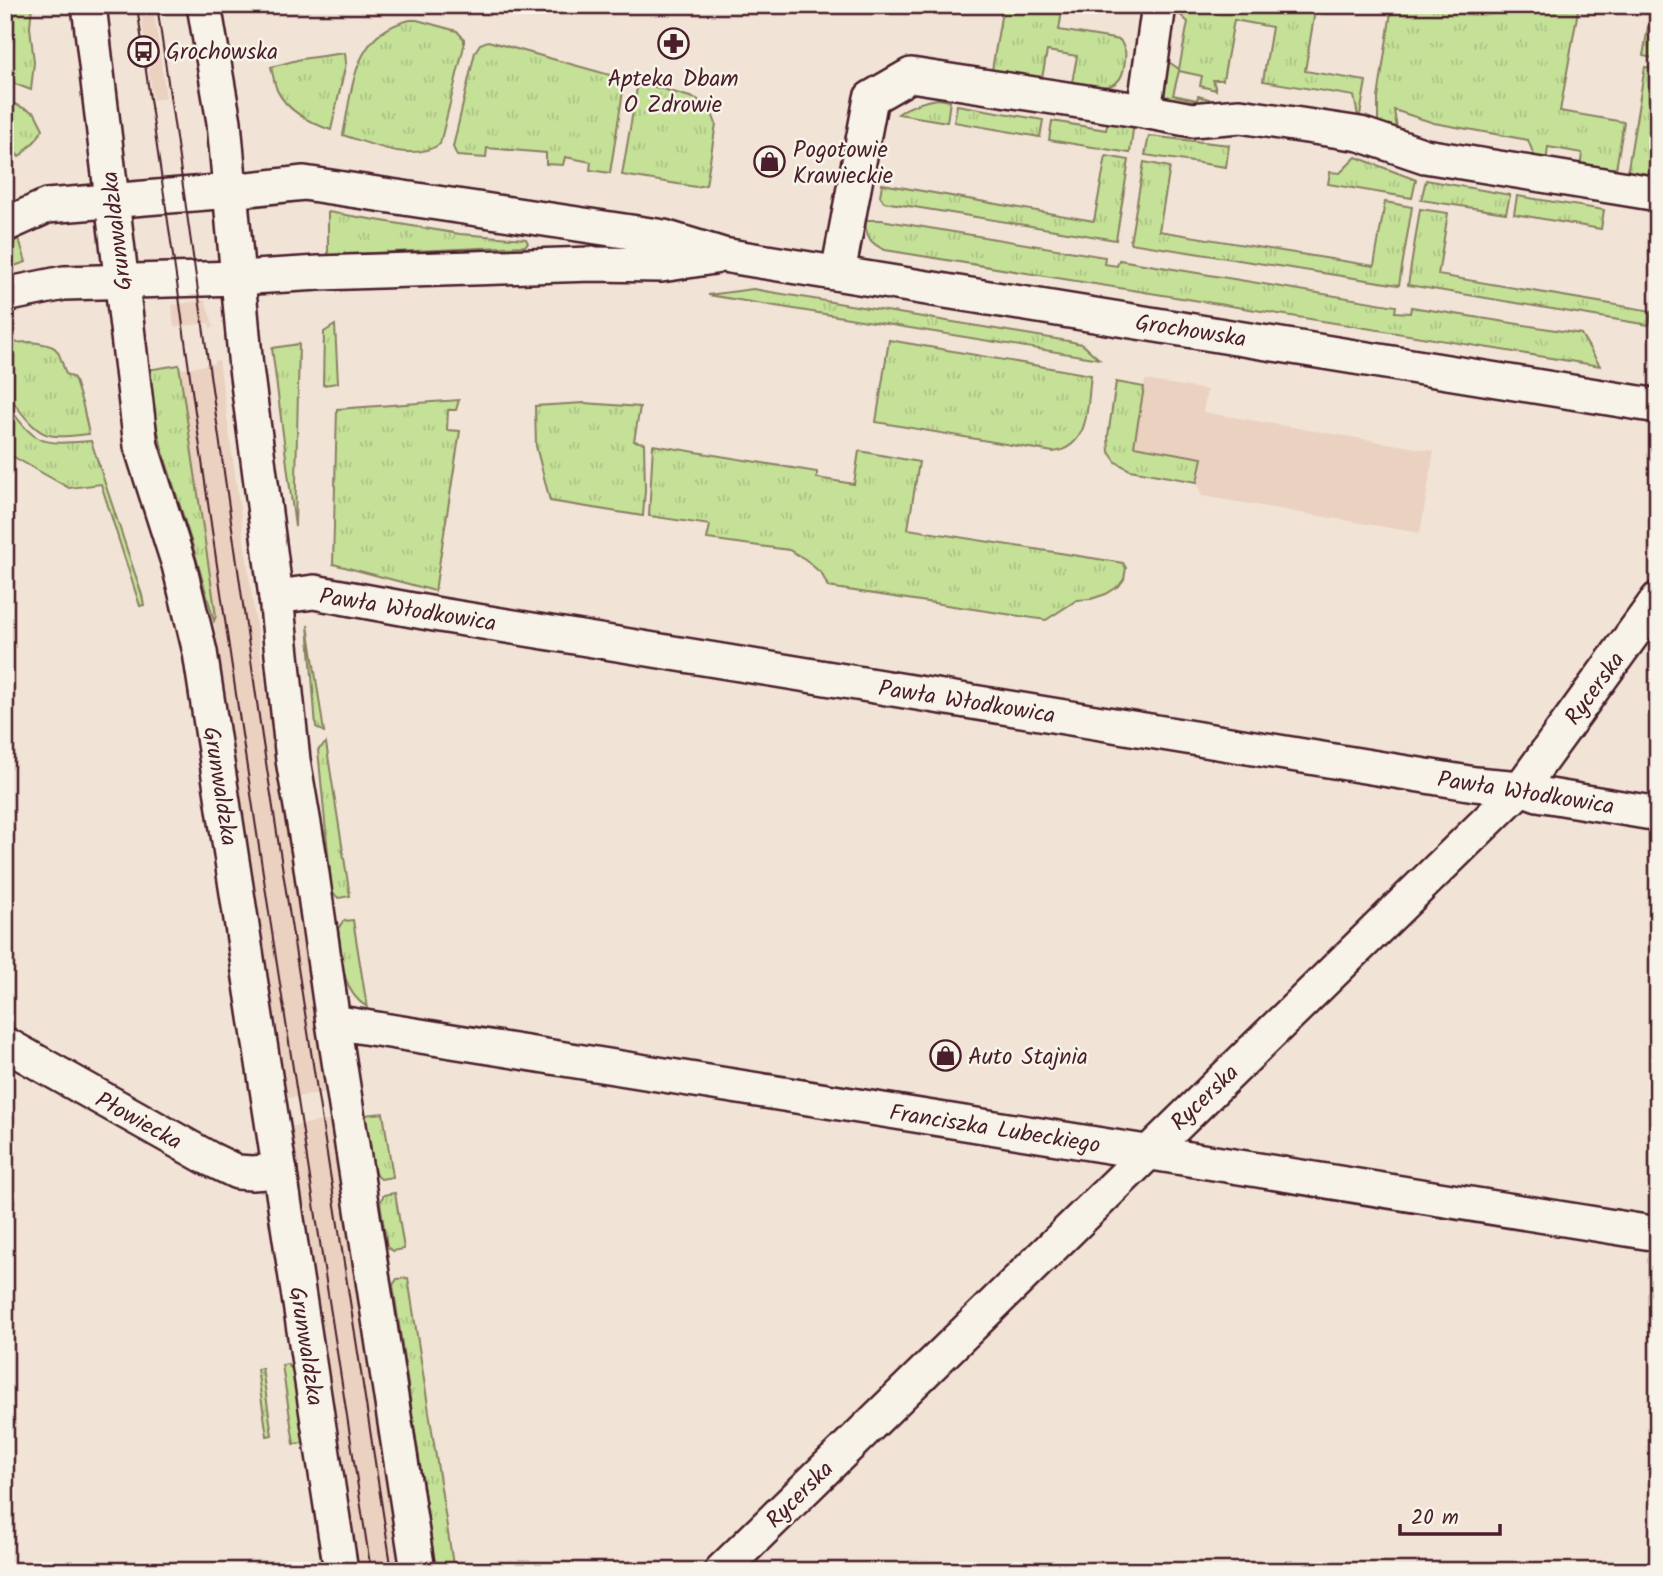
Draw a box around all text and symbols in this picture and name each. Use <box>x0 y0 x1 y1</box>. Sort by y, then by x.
pharmacy icon: Apteka Dbam O Zdrowie <box>656 27 690 61</box>
bus stop icon: Grochowska <box>126 34 160 68</box>
place label: Grochowska <box>166 35 278 71</box>
place label: Apteka Dbam O Zdrowie <box>607 62 739 124</box>
place label: Pogotowie Krawieckie <box>793 133 893 195</box>
shop icon: Pogotowie Krawieckie <box>753 145 787 179</box>
street label: Grunwaldzka <box>93 169 143 293</box>
street label: Grochowska <box>1133 305 1249 359</box>
street label: Pawła Włodkowica <box>317 579 499 643</box>
street label: Rycerska <box>1556 645 1635 734</box>
street label: Pawła Włodkowica <box>876 671 1058 735</box>
street label: Grunwaldzka <box>192 724 246 848</box>
street label: Pawła Włodkowica <box>1435 762 1617 826</box>
shop icon: Auto Stajnia <box>928 1039 962 1073</box>
place label: Auto Stajnia <box>968 1040 1088 1076</box>
street label: Rycerska <box>1163 1056 1248 1140</box>
street label: Płowiecka <box>88 1083 188 1160</box>
street label: Franciszka Lubeckiego <box>887 1096 1103 1164</box>
street label: Grunwaldzka <box>278 1284 332 1408</box>
street label: Rycerska <box>758 1453 843 1538</box>
scale bar <box>1400 1492 1500 1536</box>
text: 20 m <box>1411 1502 1459 1535</box>

